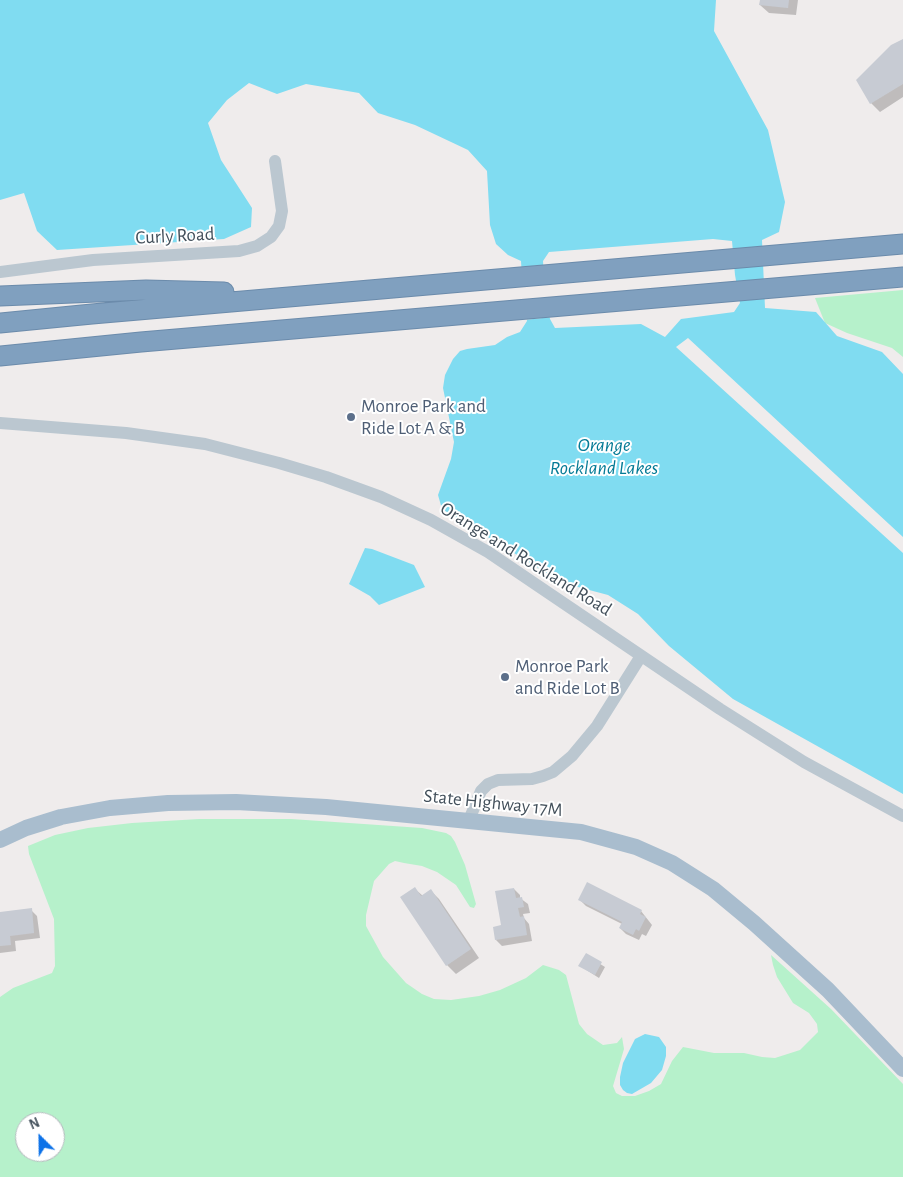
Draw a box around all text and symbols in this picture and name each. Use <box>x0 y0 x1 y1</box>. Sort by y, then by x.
street label: Curly Road <box>135 223 215 249</box>
place label: Monroe Park and Ride Lot A & B <box>361 395 486 439</box>
marker: Monroe Park and Ride Lot A & B <box>345 411 357 423</box>
water label: Orange Rockland Lakes <box>550 433 658 480</box>
street label: Orange and Rockland Road <box>436 497 616 621</box>
place label: Monroe Park and Ride Lot B <box>515 655 620 699</box>
marker: Monroe Park and Ride Lot B <box>499 671 511 683</box>
street label: State Highway 17M <box>422 784 564 822</box>
north arrow <box>15 1112 65 1162</box>
text: N <box>27 1116 42 1132</box>

